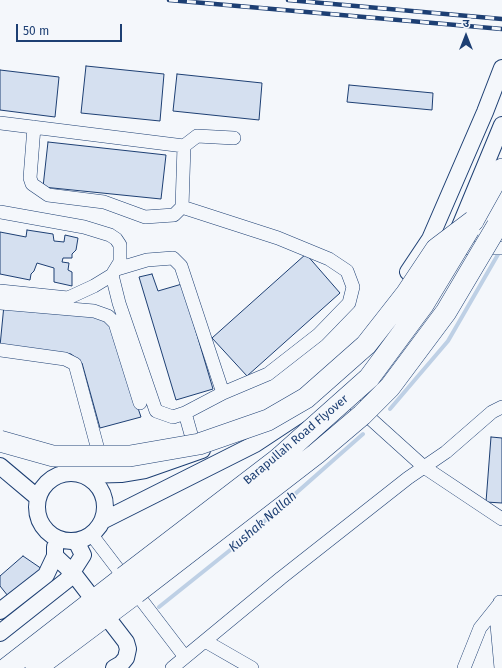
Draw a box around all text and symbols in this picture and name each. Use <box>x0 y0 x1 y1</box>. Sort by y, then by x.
scale bar <box>18 16 124 42</box>
north arrow <box>446 16 486 56</box>
text: उ <box>463 17 469 30</box>
text: 50 m <box>23 24 49 38</box>
street label: Barapullah Road Flyover <box>241 392 351 488</box>
water label: Kushak Nallah <box>226 488 300 556</box>

